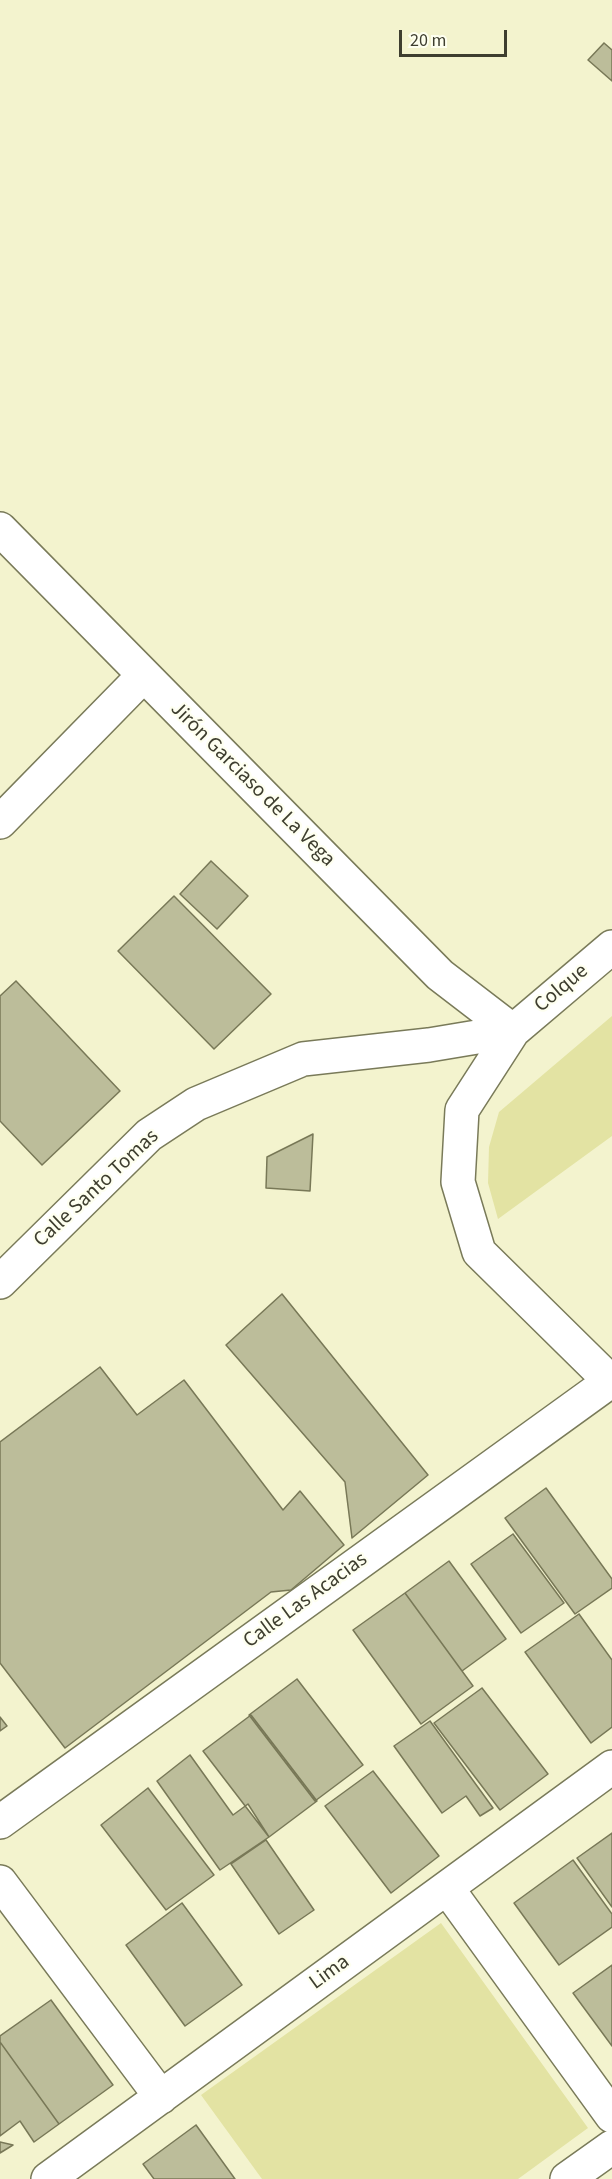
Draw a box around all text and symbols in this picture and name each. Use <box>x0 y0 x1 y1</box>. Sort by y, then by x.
scale bar <box>402 18 510 56</box>
text: 20 m <box>410 28 446 53</box>
street label: Jirón Garciaso de La Vega <box>164 697 340 873</box>
street label: Colque <box>530 959 594 1019</box>
street label: Calle Santo Tomas <box>29 1125 165 1253</box>
street label: Calle Las Acacias <box>239 1548 373 1654</box>
street label: Lima <box>305 1950 355 1996</box>

